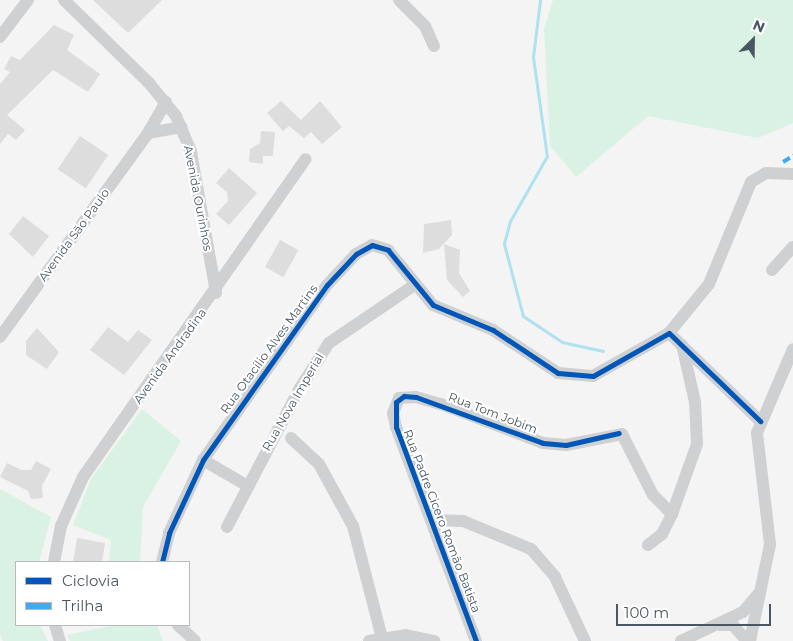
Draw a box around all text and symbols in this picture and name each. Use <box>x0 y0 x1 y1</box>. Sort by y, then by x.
north arrow <box>728 15 778 65</box>
text: N <box>750 16 768 37</box>
street label: Avenida Ourinhos <box>181 144 215 252</box>
street label: Avenida São Paulo <box>36 186 112 284</box>
street label: Rua Otacílio Alves Martins <box>217 282 321 416</box>
street label: Avenida Andradina <box>131 306 209 406</box>
street label: Rua Nova Imperial <box>259 351 327 453</box>
street label: Rua Tom Jobim <box>446 389 540 437</box>
street label: Rua Padre Cicero Romão Batista <box>400 427 484 615</box>
legend <box>15 561 190 626</box>
text: Ciclovia <box>62 571 119 590</box>
scale bar <box>618 594 773 626</box>
text: Trilha <box>62 596 103 615</box>
text: 100 m <box>624 603 669 622</box>

